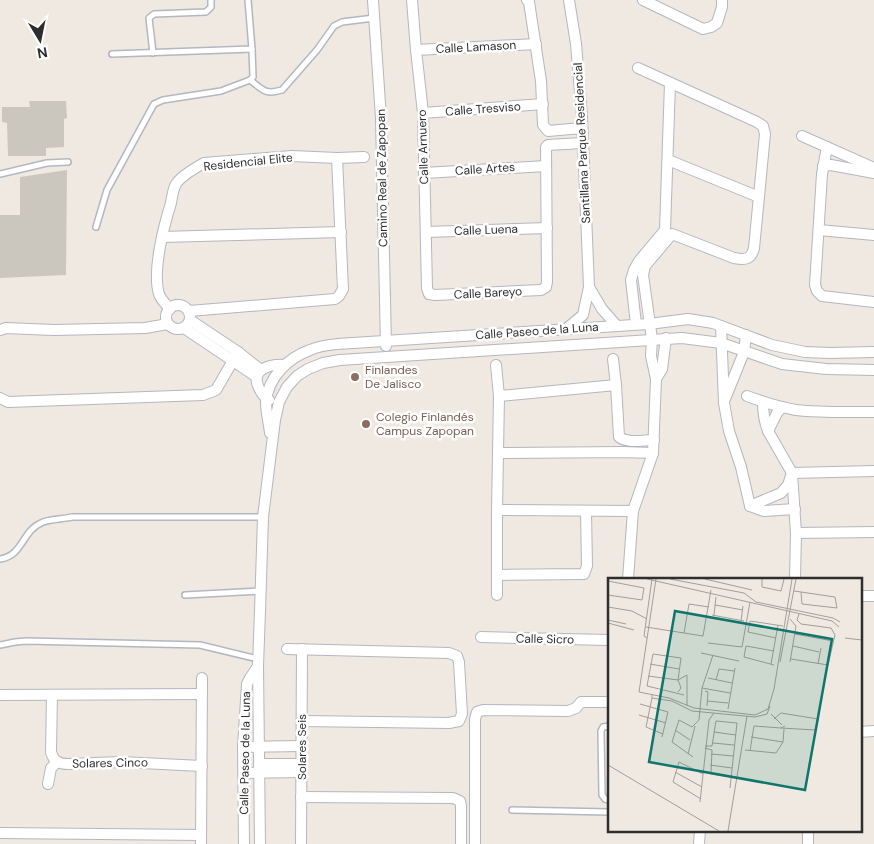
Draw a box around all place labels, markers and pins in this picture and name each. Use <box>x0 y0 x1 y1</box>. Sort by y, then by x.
place label: Finlandes De Jalisco <box>365 362 421 392</box>
marker: Finlandes De Jalisco <box>349 371 361 383</box>
place label: Colegio Finlandés Campus Zapopan <box>376 409 474 439</box>
marker: Colegio Finlandés Campus Zapopan <box>360 418 372 430</box>

